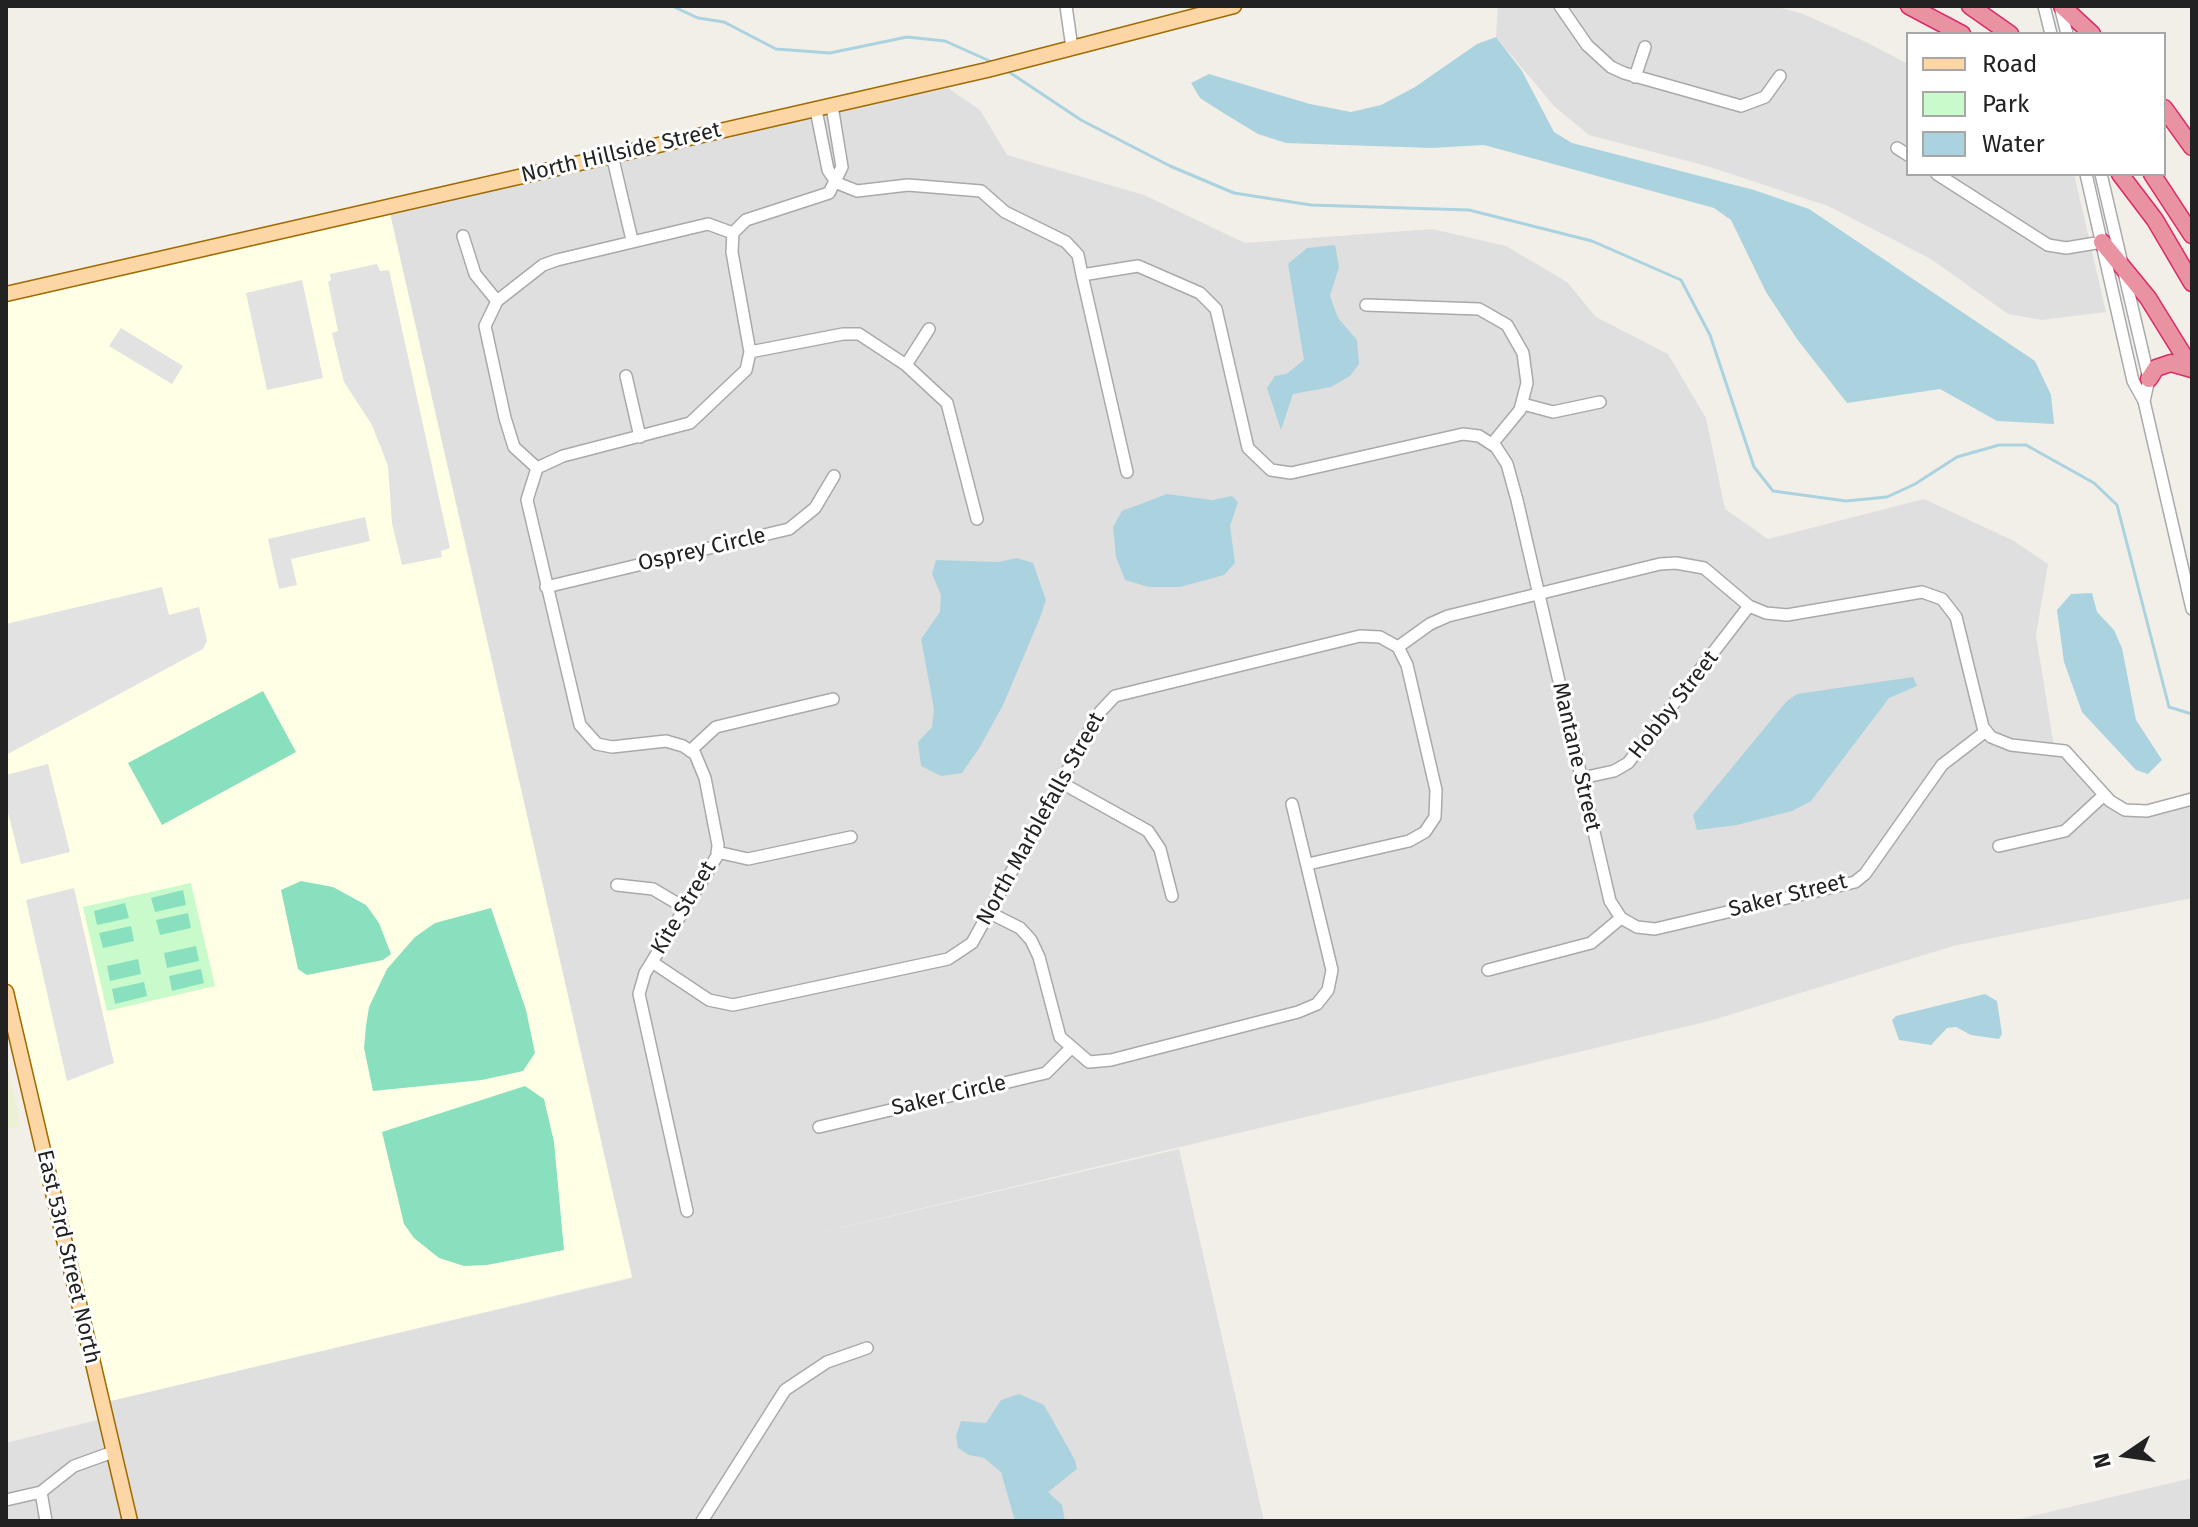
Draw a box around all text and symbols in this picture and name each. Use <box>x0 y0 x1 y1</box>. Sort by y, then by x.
legend <box>1906 32 2166 176</box>
text: Road <box>1982 50 2037 78</box>
text: Park <box>1982 90 2029 118</box>
street label: North Hillside Street <box>519 117 723 189</box>
text: Water <box>1982 130 2045 158</box>
street label: Osprey Circle <box>636 522 768 578</box>
street label: Hobby Street <box>1624 646 1724 764</box>
street label: Mantane Street <box>1546 680 1606 834</box>
street label: North Marblefalls Street <box>971 708 1111 930</box>
street label: Kite Street <box>646 857 722 959</box>
street label: Saker Street <box>1726 869 1850 923</box>
street label: Saker Circle <box>889 1070 1009 1122</box>
street label: East 53rd Street North <box>31 1147 105 1367</box>
north arrow <box>2086 1415 2166 1495</box>
text: N <box>2087 1450 2117 1471</box>

